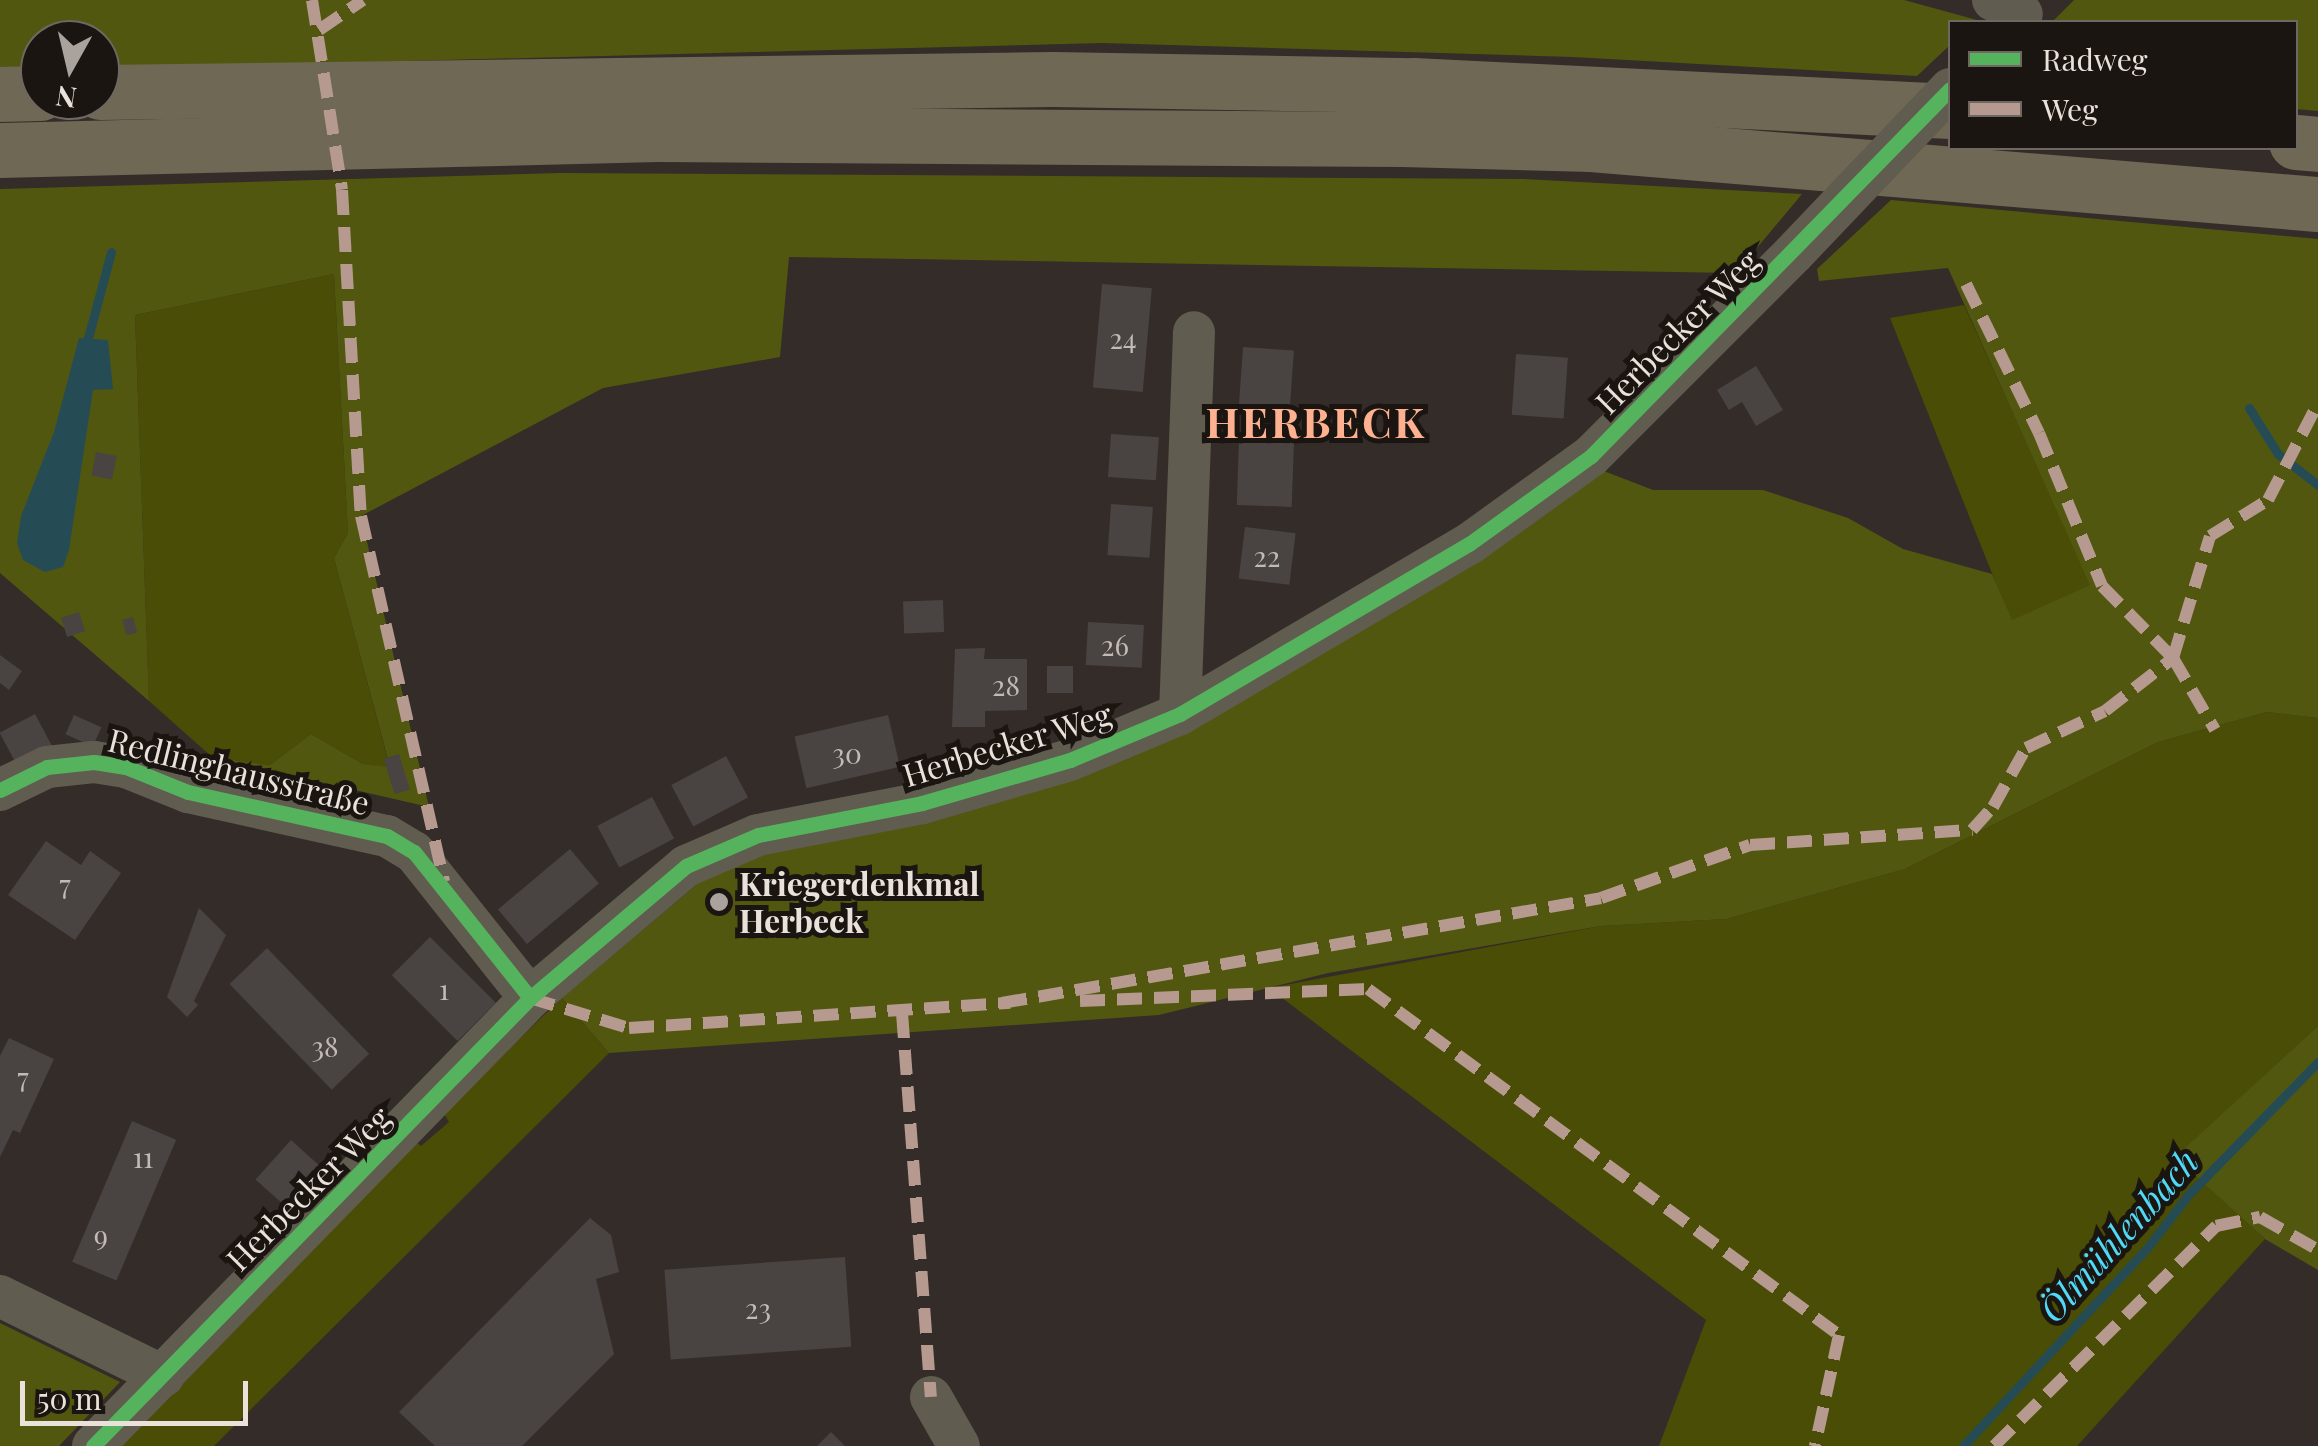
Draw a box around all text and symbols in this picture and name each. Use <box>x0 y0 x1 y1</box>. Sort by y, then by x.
north arrow <box>20 20 120 120</box>
legend <box>1948 20 2298 150</box>
text: Radweg <box>2042 39 2148 79</box>
text: N <box>53 78 79 118</box>
text: Weg <box>2042 89 2098 129</box>
street label: Herbecker Weg <box>1586 240 1768 422</box>
house number: 24 <box>1109 321 1137 355</box>
district label: HERBECK <box>1205 396 1427 446</box>
house number: 22 <box>1254 539 1280 573</box>
house number: 26 <box>1101 628 1129 662</box>
house number: 28 <box>992 668 1020 702</box>
street label: Herbecker Weg <box>897 694 1117 794</box>
street label: Redlinghausstraße <box>104 720 374 822</box>
house number: 30 <box>832 736 862 770</box>
place label: Kriegerdenkmal Herbeck <box>739 865 980 940</box>
house number: 7 <box>59 867 71 901</box>
marker: Kriegerdenkmal Herbeck <box>708 891 730 913</box>
house number: 1 <box>439 972 449 1006</box>
house number: 38 <box>311 1029 339 1063</box>
house number: 7 <box>17 1060 29 1094</box>
street label: Herbecker Weg <box>217 1097 399 1279</box>
house number: 11 <box>133 1140 153 1174</box>
water label: Ölmühlenbach <box>2030 1140 2206 1330</box>
house number: 9 <box>94 1218 108 1252</box>
house number: 23 <box>745 1291 771 1325</box>
scale bar <box>25 1361 252 1423</box>
text: 50 m <box>37 1378 102 1418</box>

